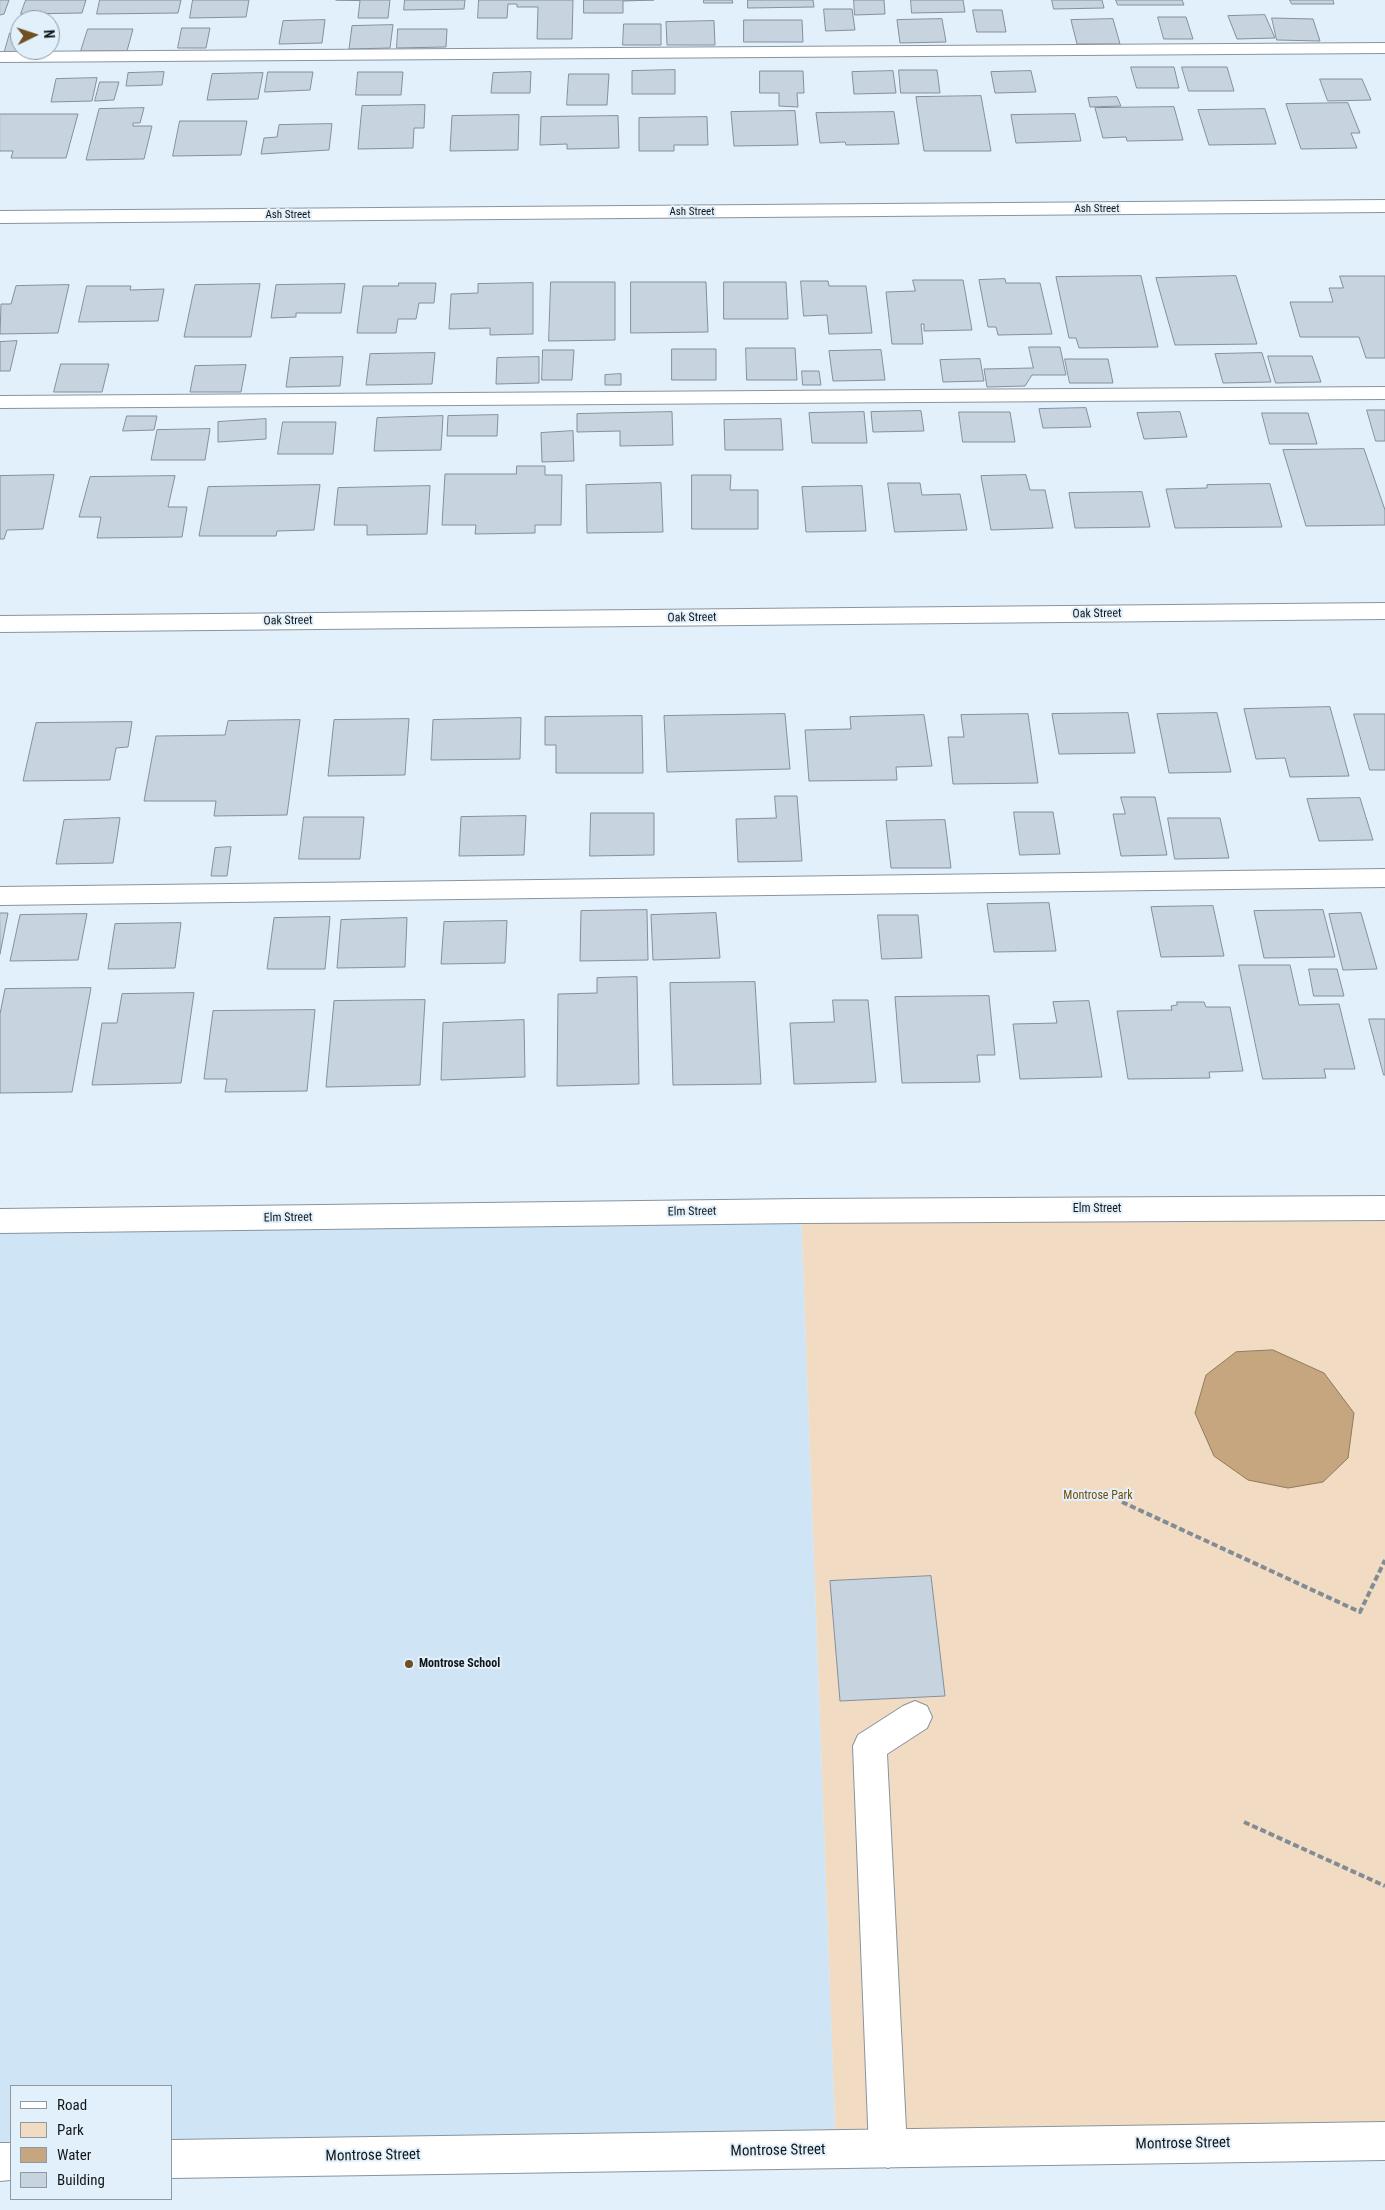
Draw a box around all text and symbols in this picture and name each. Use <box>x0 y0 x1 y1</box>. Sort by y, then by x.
north arrow <box>10 10 60 60</box>
text: N <box>41 29 57 39</box>
street label: Ash Street <box>1075 202 1119 216</box>
street label: Ash Street <box>670 205 714 219</box>
street label: Ash Street <box>266 208 310 222</box>
street label: Oak Street <box>1072 606 1122 622</box>
street label: Oak Street <box>667 610 717 626</box>
street label: Oak Street <box>263 613 313 629</box>
street label: Elm Street <box>1073 1202 1121 1216</box>
street label: Elm Street <box>668 1204 716 1220</box>
street label: Elm Street <box>264 1210 312 1226</box>
park label: Montrose Park <box>1063 1489 1133 1503</box>
place label: Montrose School <box>419 1657 500 1671</box>
marker: Montrose School <box>403 1658 415 1670</box>
legend <box>10 2085 172 2200</box>
text: Road <box>57 2096 87 2114</box>
text: Park <box>57 2121 84 2139</box>
street label: Montrose Street <box>1135 2134 1231 2154</box>
street label: Montrose Street <box>730 2141 826 2161</box>
text: Water <box>57 2146 91 2164</box>
street label: Montrose Street <box>325 2146 421 2166</box>
text: Building <box>57 2171 105 2189</box>

